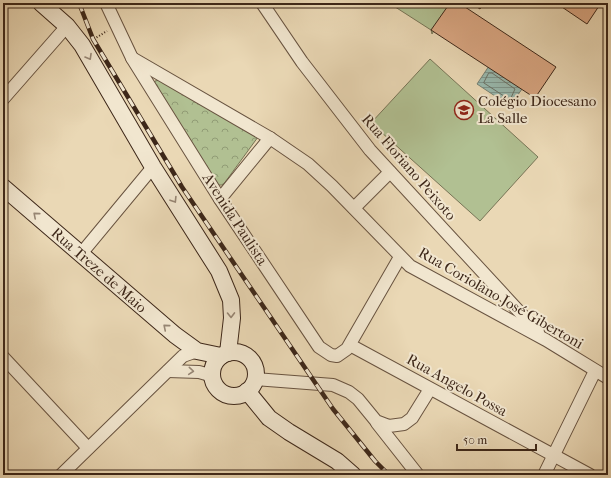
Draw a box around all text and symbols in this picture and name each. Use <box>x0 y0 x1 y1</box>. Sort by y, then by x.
one-way arrow <box>85 53 92 60</box>
place label: Colégio Diocesano La Salle <box>478 92 597 127</box>
school or university icon: Colégio Diocesano La Salle <box>453 99 475 121</box>
street label: Rua Floriano Peixoto <box>358 110 460 224</box>
street label: Avenida Paulista <box>198 169 272 269</box>
one-way arrow <box>169 196 177 203</box>
one-way arrow <box>33 213 40 220</box>
street label: Rua Treze de Maio <box>48 224 151 317</box>
street label: Rua Coriolano José Gibertoni <box>415 243 587 353</box>
one-way arrow <box>227 312 236 318</box>
one-way arrow <box>163 325 171 332</box>
street label: Rua Angelo Possa <box>404 350 511 421</box>
one-way arrow <box>188 366 194 375</box>
scale bar <box>457 426 536 452</box>
text: 50 m <box>463 433 487 447</box>

